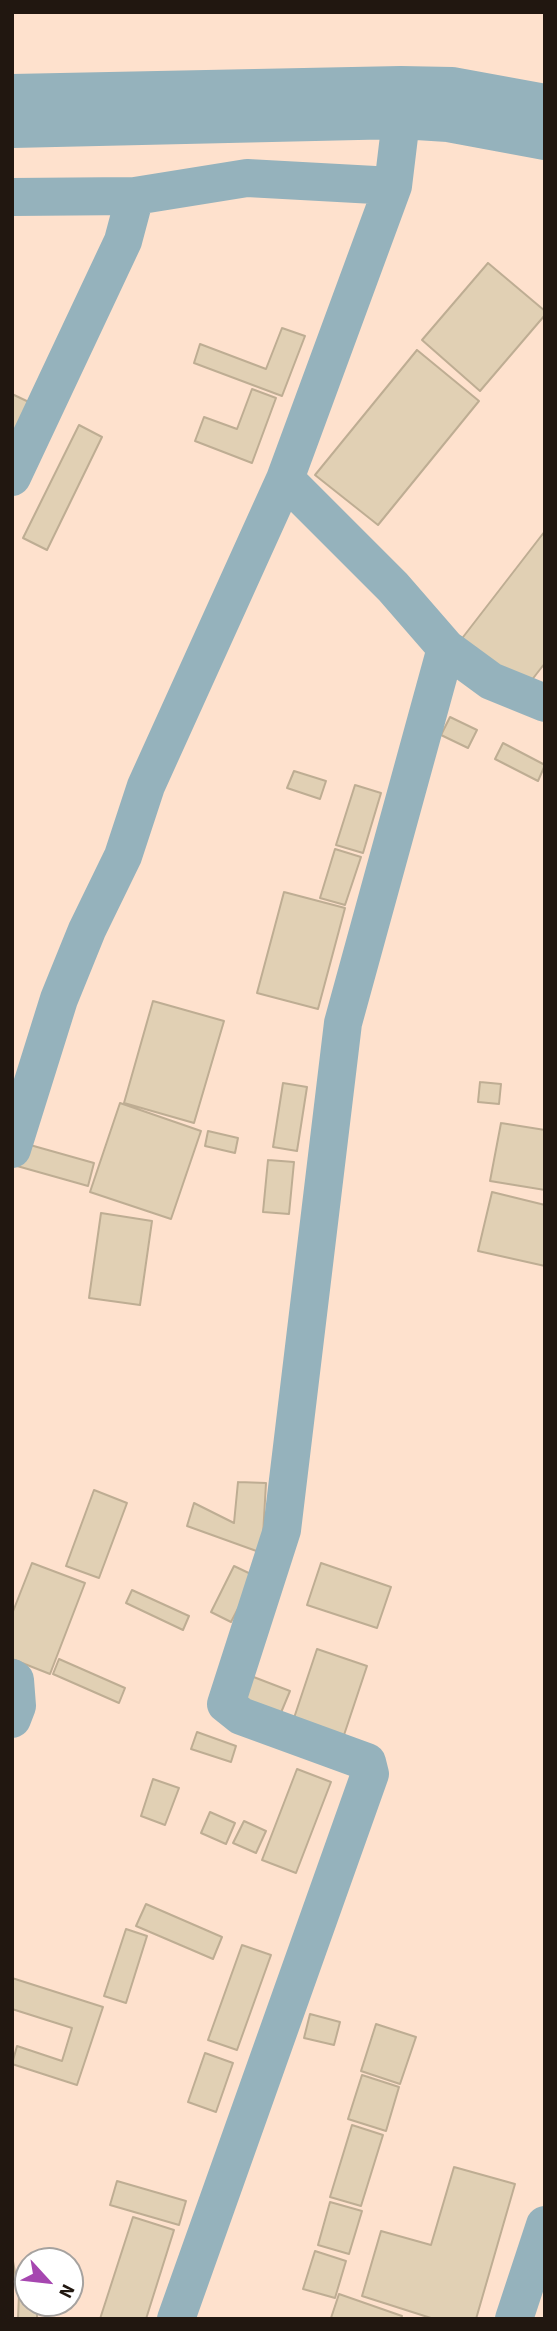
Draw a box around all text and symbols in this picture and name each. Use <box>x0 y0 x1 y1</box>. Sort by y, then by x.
north arrow <box>14 2247 84 2317</box>
text: N <box>51 2279 81 2303</box>

